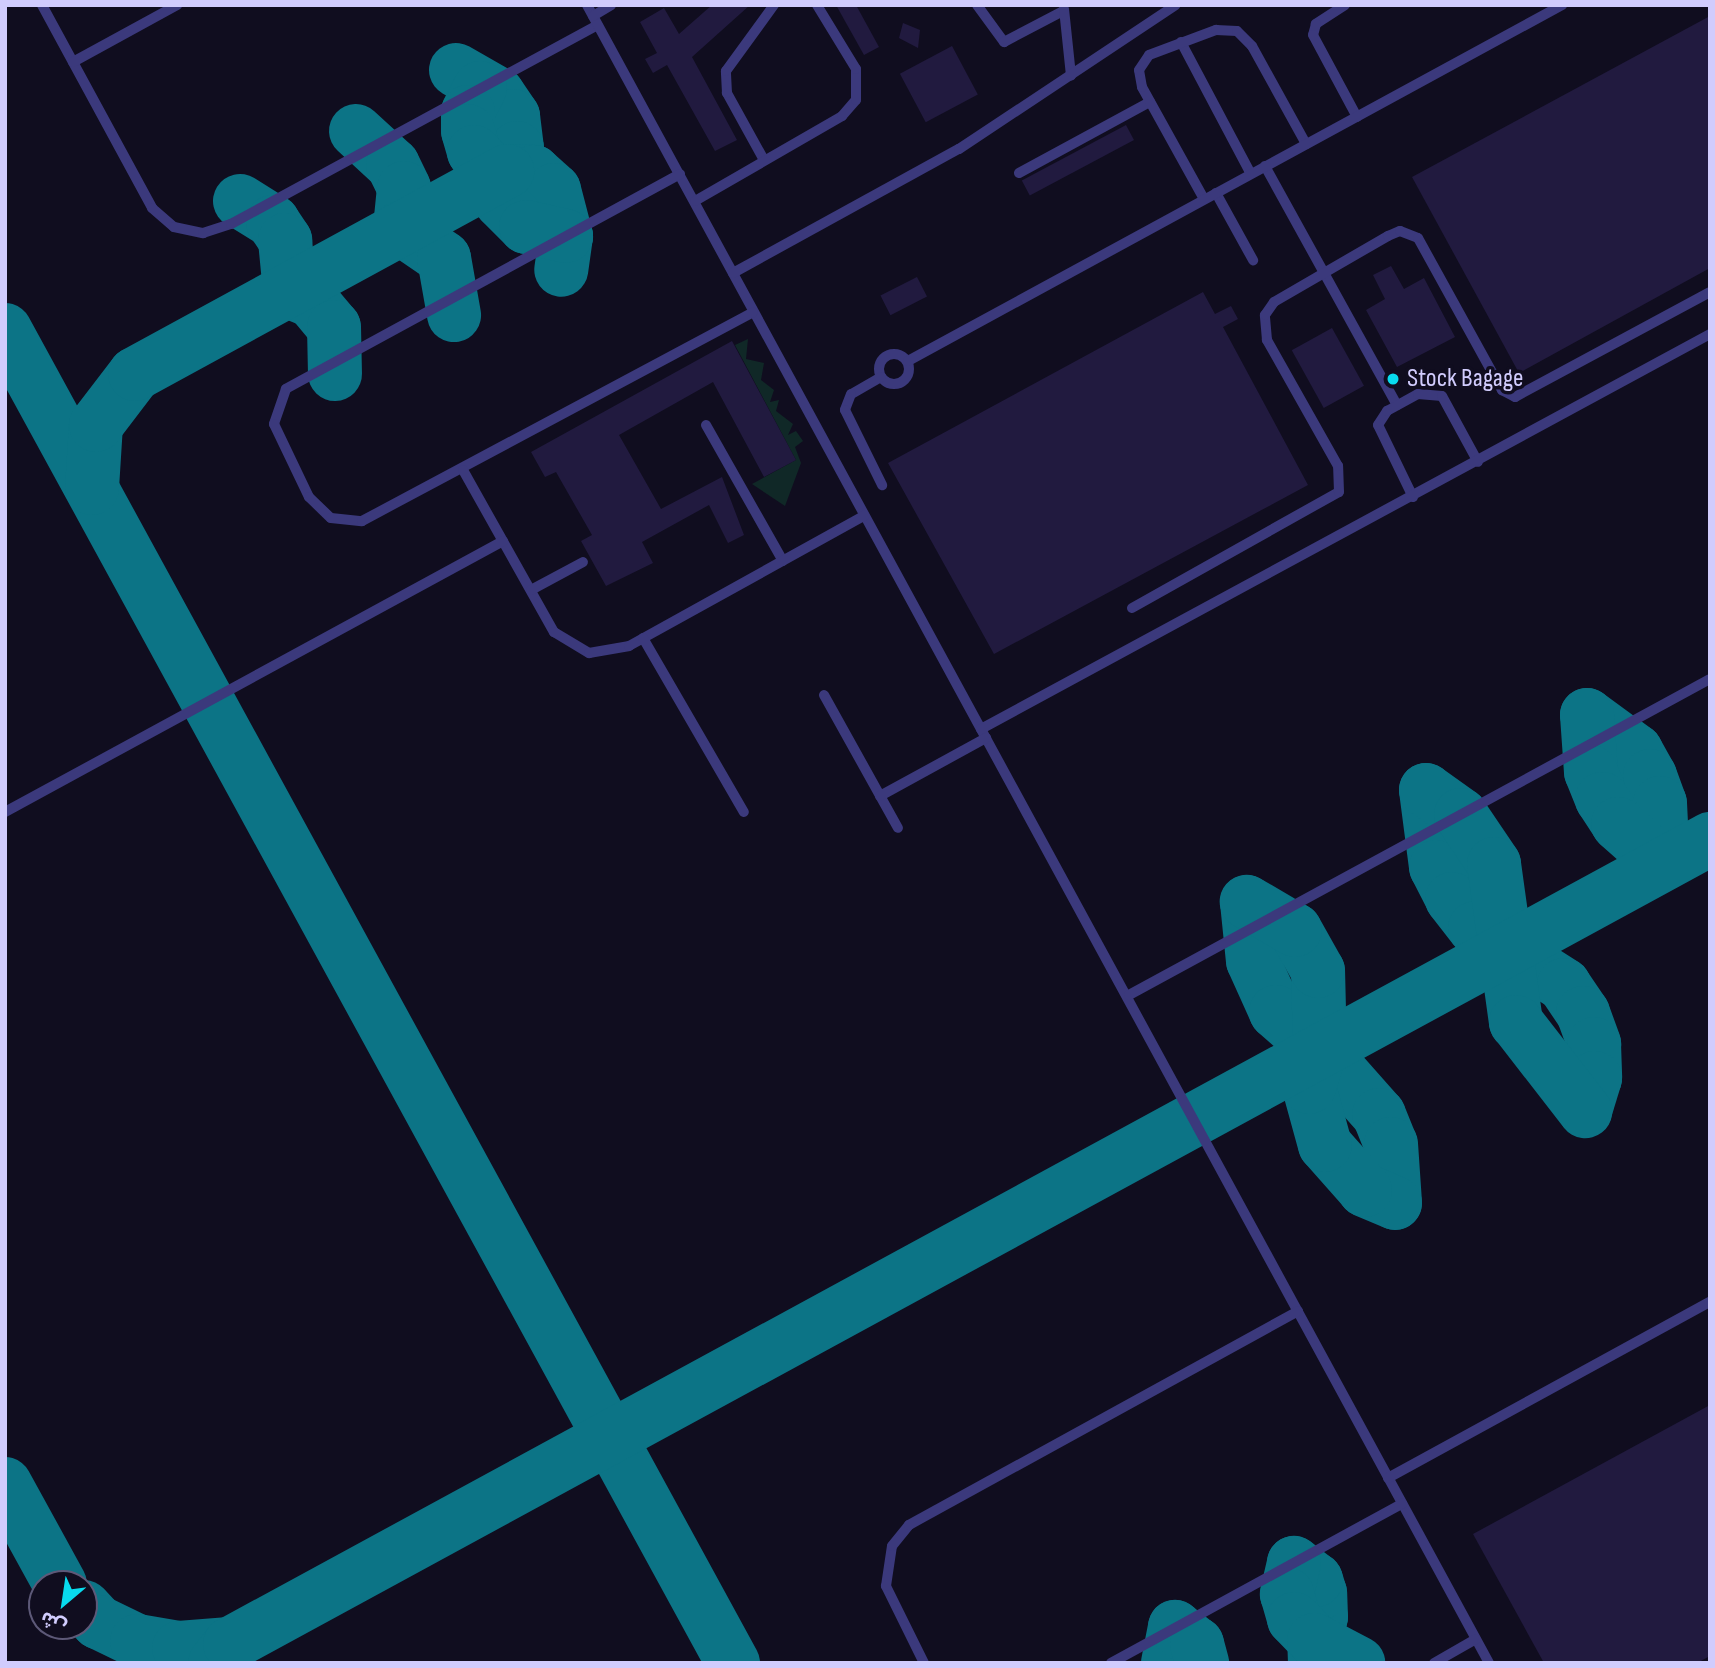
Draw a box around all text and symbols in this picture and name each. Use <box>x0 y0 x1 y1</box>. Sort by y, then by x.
place label: Stock Bagage <box>1407 363 1524 395</box>
marker: Stock Bagage <box>1385 371 1401 387</box>
north arrow <box>28 1570 98 1640</box>
text: ش <box>37 1606 71 1638</box>

